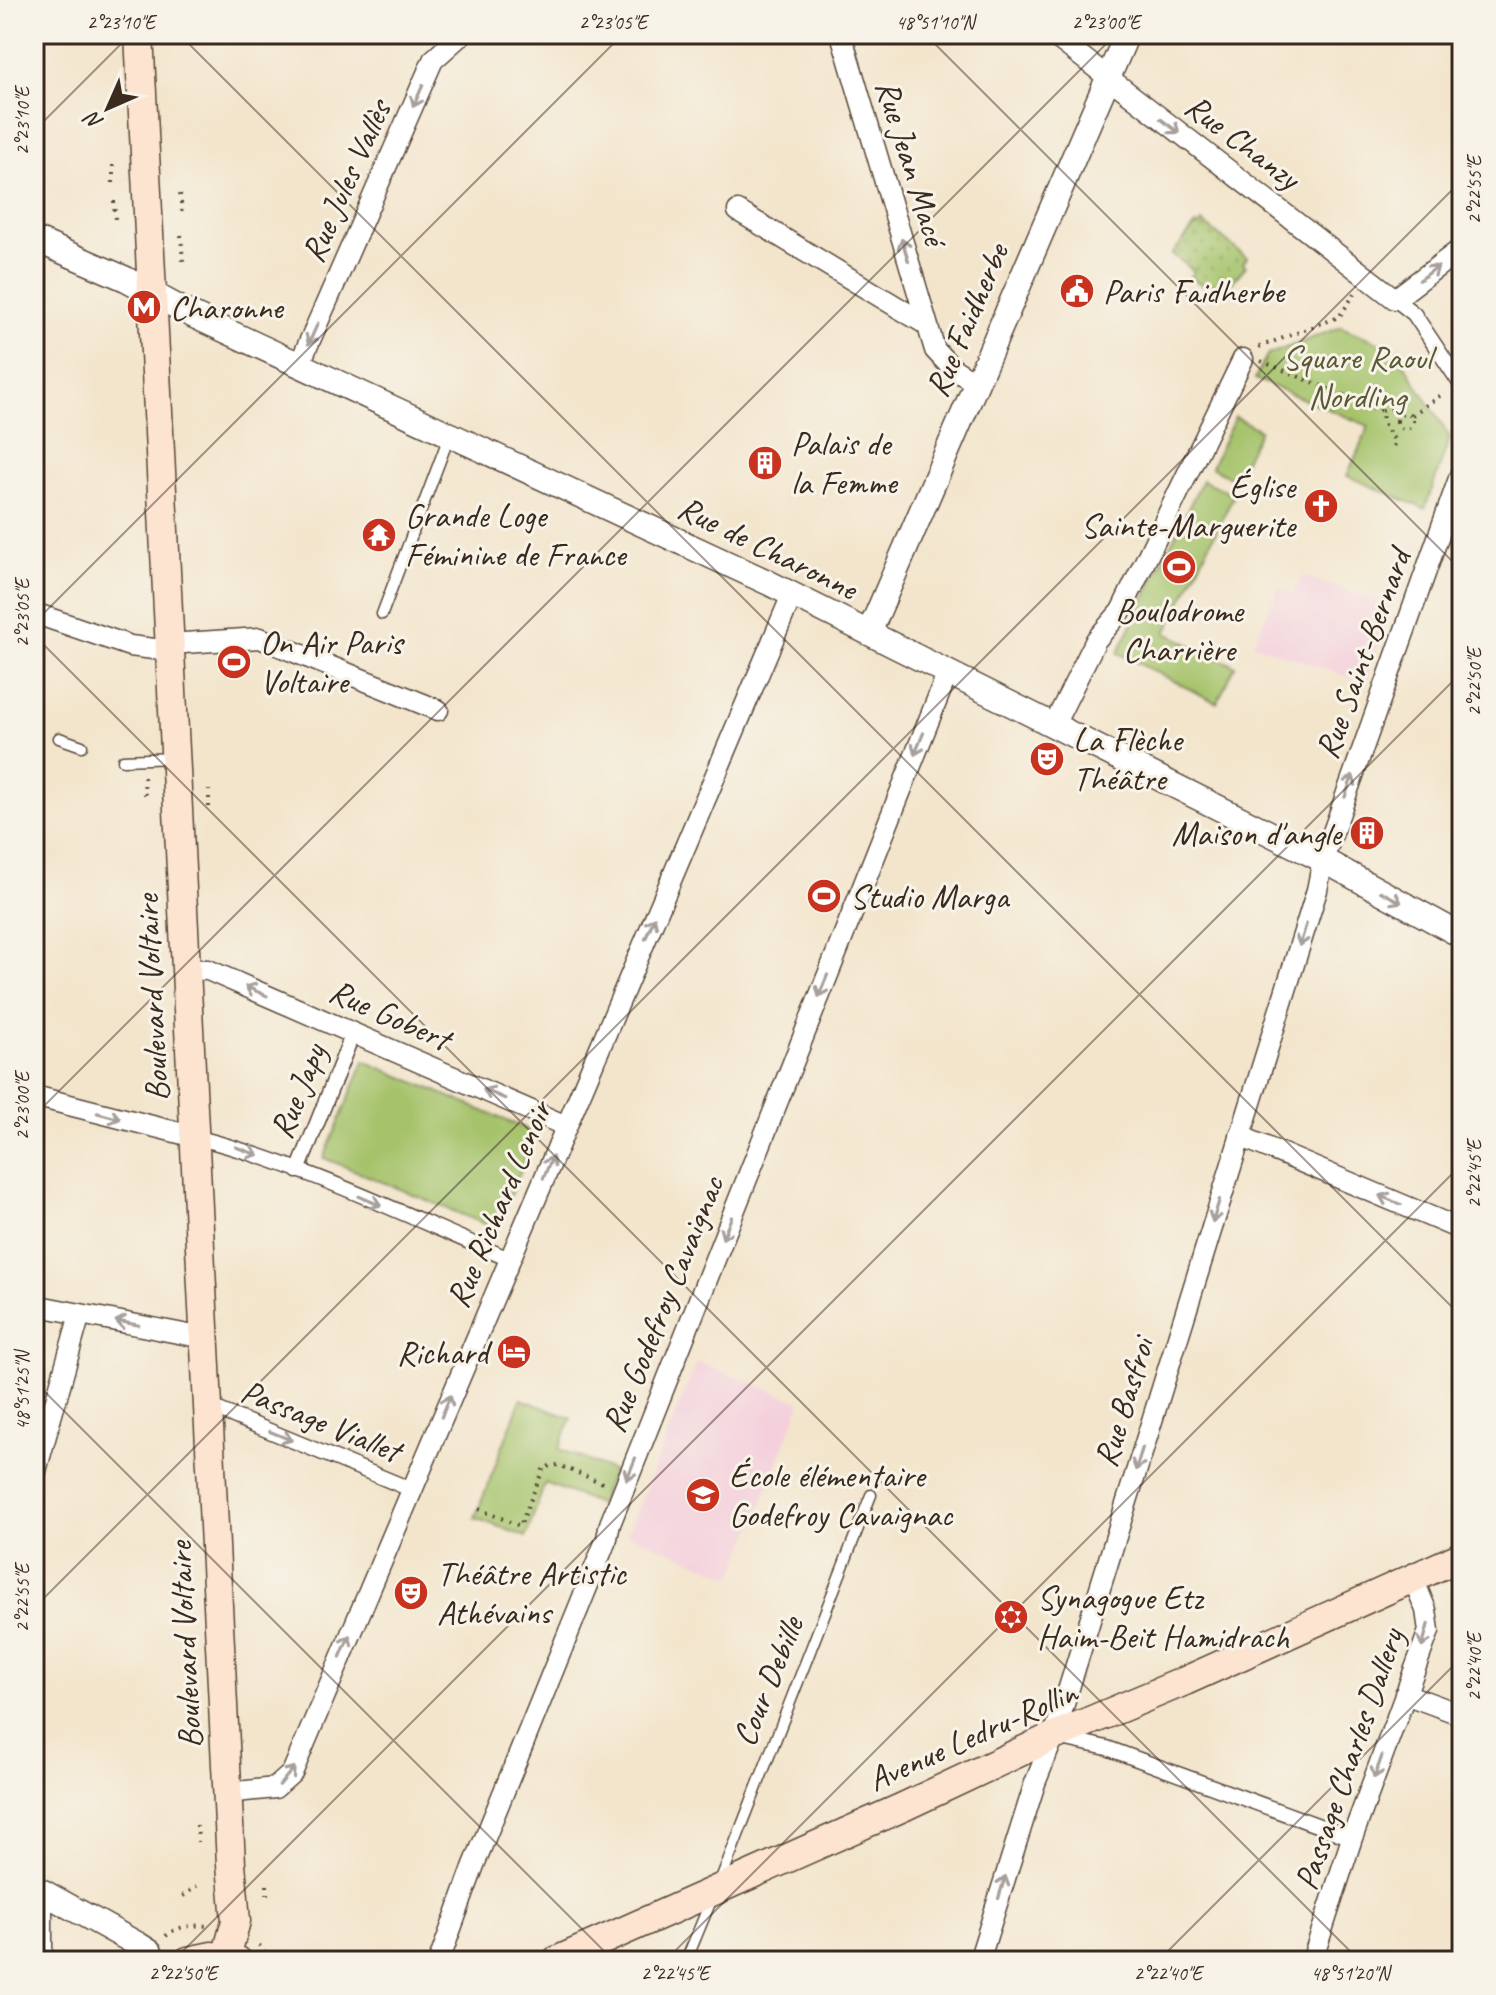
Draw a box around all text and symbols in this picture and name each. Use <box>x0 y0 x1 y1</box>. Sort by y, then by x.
text: 2°23'10"E <box>87 10 158 35</box>
text: 2°23'05"E <box>579 10 650 35</box>
text: 48°51'10"N <box>896 10 977 35</box>
text: 2°23'00"E <box>1072 10 1143 35</box>
north arrow <box>68 68 148 148</box>
street label: Rue Jean Macé <box>866 75 958 254</box>
one-way arrow <box>409 83 424 108</box>
text: 2°23'10"E <box>10 84 35 155</box>
street label: Rue Chanzy <box>1177 84 1311 200</box>
street label: Rue Jules Vallès <box>291 91 402 269</box>
text: N <box>77 104 109 136</box>
one-way arrow <box>1159 117 1180 134</box>
text: 2°22'55"E <box>1462 153 1487 224</box>
street label: Rue Faidherbe <box>915 235 1019 403</box>
one-way arrow <box>897 238 911 263</box>
one-way arrow <box>1417 265 1439 282</box>
place label: Paris Faidherbe <box>1103 270 1286 313</box>
public building icon: Paris Faidherbe <box>1058 272 1096 310</box>
place label: Charonne <box>170 286 285 329</box>
metro station icon: Charonne <box>125 288 163 326</box>
one-way arrow <box>305 322 320 346</box>
park label: Square Raoul Nordling <box>1282 336 1438 418</box>
place label: Palais de la Femme <box>791 422 898 504</box>
building icon: Palais de la Femme <box>746 444 784 482</box>
place label: Église Sainte-Marguerite <box>1081 465 1297 547</box>
street label: Rue de Charonne <box>671 486 866 610</box>
church icon: Église Sainte-Marguerite <box>1302 487 1340 525</box>
place label: Grande Loge Féminine de France <box>405 494 627 576</box>
temple icon: Grande Loge Féminine de France <box>360 516 398 554</box>
street label: Rue Saint-Bernard <box>1305 540 1422 764</box>
sports icon: Boulodrome Charrière <box>1160 548 1198 586</box>
text: 2°23'05"E <box>10 576 35 647</box>
place label: Boulodrome Charrière <box>1115 589 1245 671</box>
place label: On Air Paris Voltaire <box>260 621 406 703</box>
sports icon: On Air Paris Voltaire <box>215 643 253 681</box>
text: 2°22'50"E <box>1462 645 1487 716</box>
place label: La Flèche Théâtre <box>1073 718 1185 800</box>
one-way arrow <box>911 731 925 756</box>
theatre icon: La Flèche Théâtre <box>1028 740 1066 778</box>
one-way arrow <box>1343 775 1357 799</box>
place label: Maison d'angle <box>1172 812 1343 855</box>
building icon: Maison d'angle <box>1348 814 1386 852</box>
place label: Studio Marga <box>850 875 1011 918</box>
sports icon: Studio Marga <box>805 877 843 915</box>
one-way arrow <box>1379 890 1403 906</box>
street label: Boulevard Voltaire <box>125 891 178 1103</box>
one-way arrow <box>643 916 658 940</box>
one-way arrow <box>1294 922 1309 947</box>
street label: Rue Gobert <box>323 969 461 1062</box>
one-way arrow <box>815 973 829 998</box>
one-way arrow <box>244 982 269 997</box>
street label: Rue Japy <box>259 1036 337 1145</box>
text: 2°23'00"E <box>10 1069 35 1140</box>
one-way arrow <box>482 1086 507 1101</box>
street label: Rue Richard Lenoir <box>436 1092 562 1314</box>
one-way arrow <box>96 1109 122 1124</box>
text: 2°22'45"E <box>1462 1137 1487 1208</box>
one-way arrow <box>234 1145 259 1160</box>
one-way arrow <box>542 1155 557 1180</box>
street label: Rue Godefroy Cavaignac <box>592 1168 734 1438</box>
one-way arrow <box>1378 1192 1403 1206</box>
one-way arrow <box>357 1194 382 1209</box>
one-way arrow <box>1208 1198 1223 1223</box>
one-way arrow <box>719 1215 733 1240</box>
one-way arrow <box>115 1315 141 1330</box>
street label: Rue Basfroi <box>1084 1329 1164 1472</box>
place label: Richard <box>397 1331 493 1374</box>
hotel icon: Richard <box>495 1333 533 1371</box>
text: 48°51'25"N <box>10 1349 35 1430</box>
street label: Passage Viallet <box>235 1369 411 1474</box>
one-way arrow <box>440 1394 455 1419</box>
one-way arrow <box>268 1429 293 1444</box>
one-way arrow <box>1131 1446 1145 1471</box>
place label: École élémentaire Godefroy Cavaignac <box>729 1454 954 1536</box>
one-way arrow <box>623 1456 637 1481</box>
school or university icon: École élémentaire Godefroy Cavaignac <box>684 1476 722 1514</box>
street label: Boulevard Voltaire <box>158 1538 211 1750</box>
place label: Théâtre Artistic Athévains <box>437 1552 628 1634</box>
text: 2°22'55"E <box>10 1561 35 1632</box>
theatre icon: Théâtre Artistic Athévains <box>392 1574 430 1612</box>
place label: Synagogue Etz Haim-Beit Hamidrach <box>1037 1576 1290 1658</box>
synagogue icon: Synagogue Etz Haim-Beit Hamidrach <box>992 1598 1030 1636</box>
street label: Cour Debille <box>722 1609 814 1752</box>
street label: Passage Charles Dallery <box>1284 1621 1414 1895</box>
one-way arrow <box>1417 1623 1432 1648</box>
text: 2°22'40"E <box>1462 1630 1487 1701</box>
one-way arrow <box>339 1634 354 1658</box>
street label: Avenue Ledru-Rollin <box>861 1670 1085 1801</box>
one-way arrow <box>1370 1754 1384 1779</box>
one-way arrow <box>278 1766 296 1786</box>
one-way arrow <box>995 1874 1010 1900</box>
text: 2°22'50"E <box>149 1961 220 1986</box>
text: 2°22'45"E <box>641 1961 712 1986</box>
text: 2°22'40"E <box>1134 1961 1205 1986</box>
text: 48°51'20"N <box>1311 1961 1392 1986</box>

